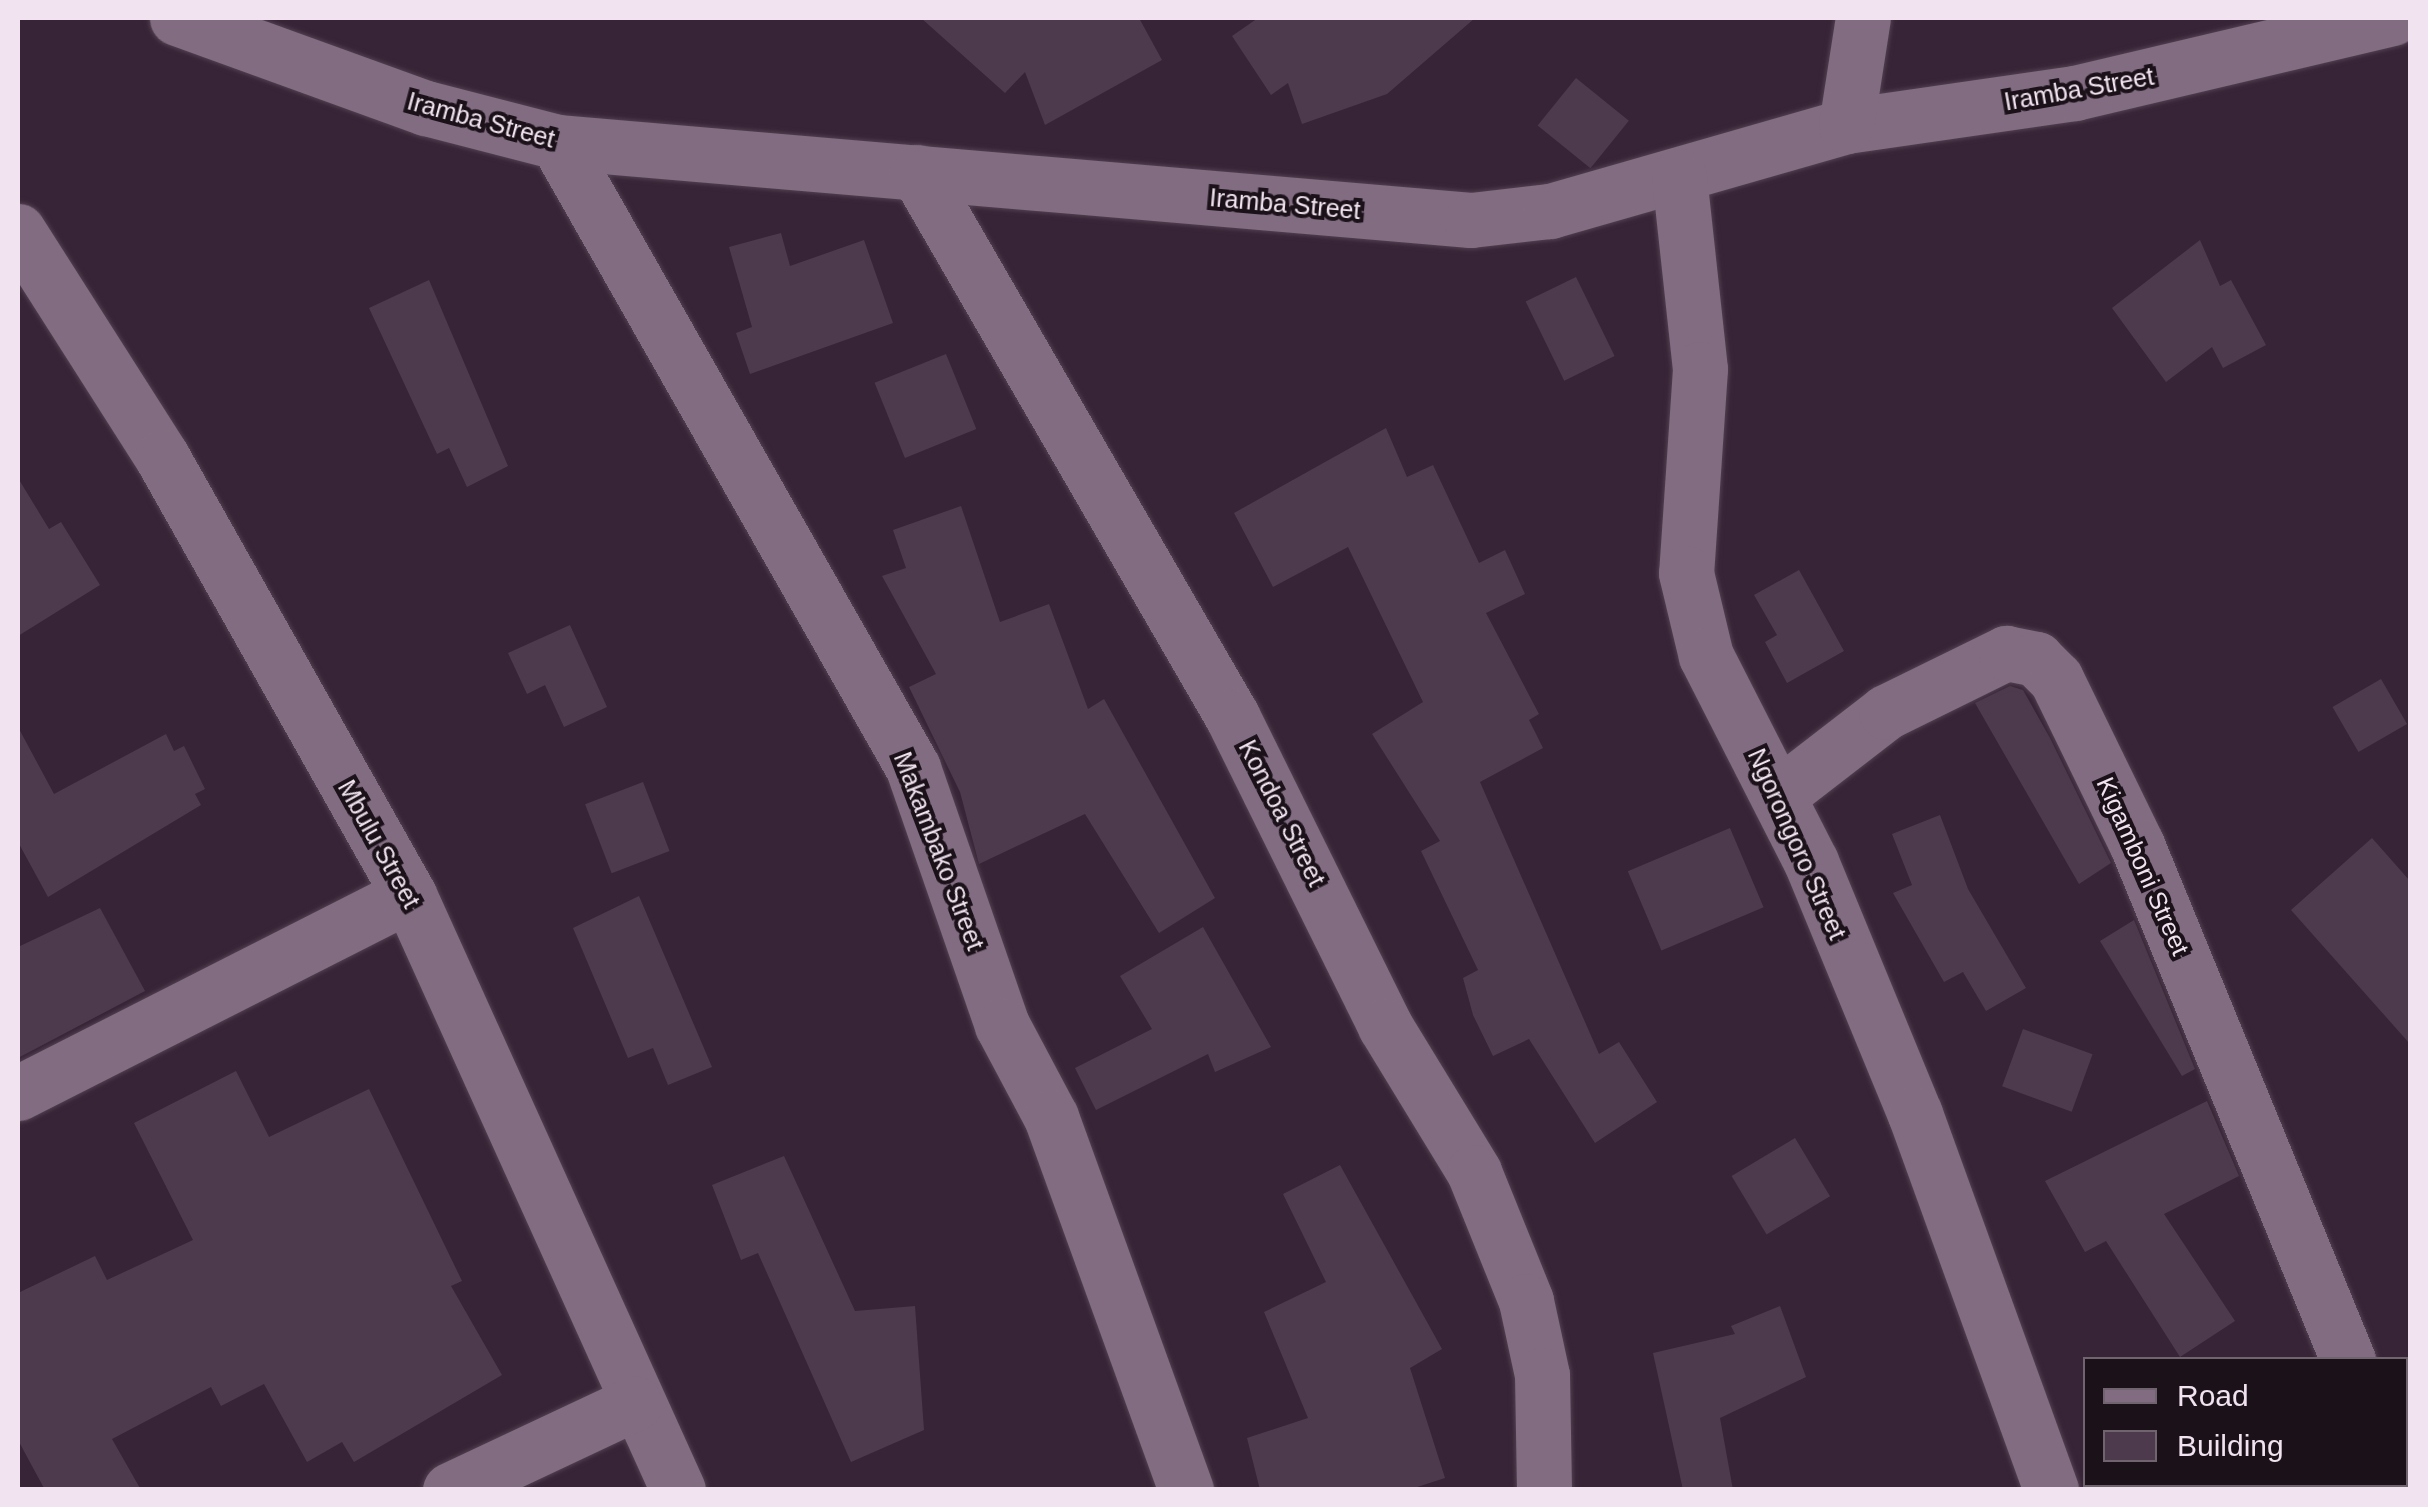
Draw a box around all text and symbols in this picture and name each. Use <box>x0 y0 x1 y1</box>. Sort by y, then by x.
street label: Iramba Street <box>2002 61 2156 117</box>
street label: Iramba Street <box>404 86 558 154</box>
street label: Iramba Street <box>1208 182 1362 226</box>
street label: Kondoa Street <box>1232 735 1332 891</box>
street label: Ngorongoro Street <box>1741 744 1853 944</box>
street label: Makambako Street <box>887 748 991 954</box>
street label: Kigamboni Street <box>2090 772 2196 960</box>
street label: Mbulu Street <box>332 775 426 913</box>
legend <box>2083 1357 2408 1487</box>
text: Road <box>2177 1379 2249 1412</box>
text: Building <box>2177 1429 2284 1462</box>

